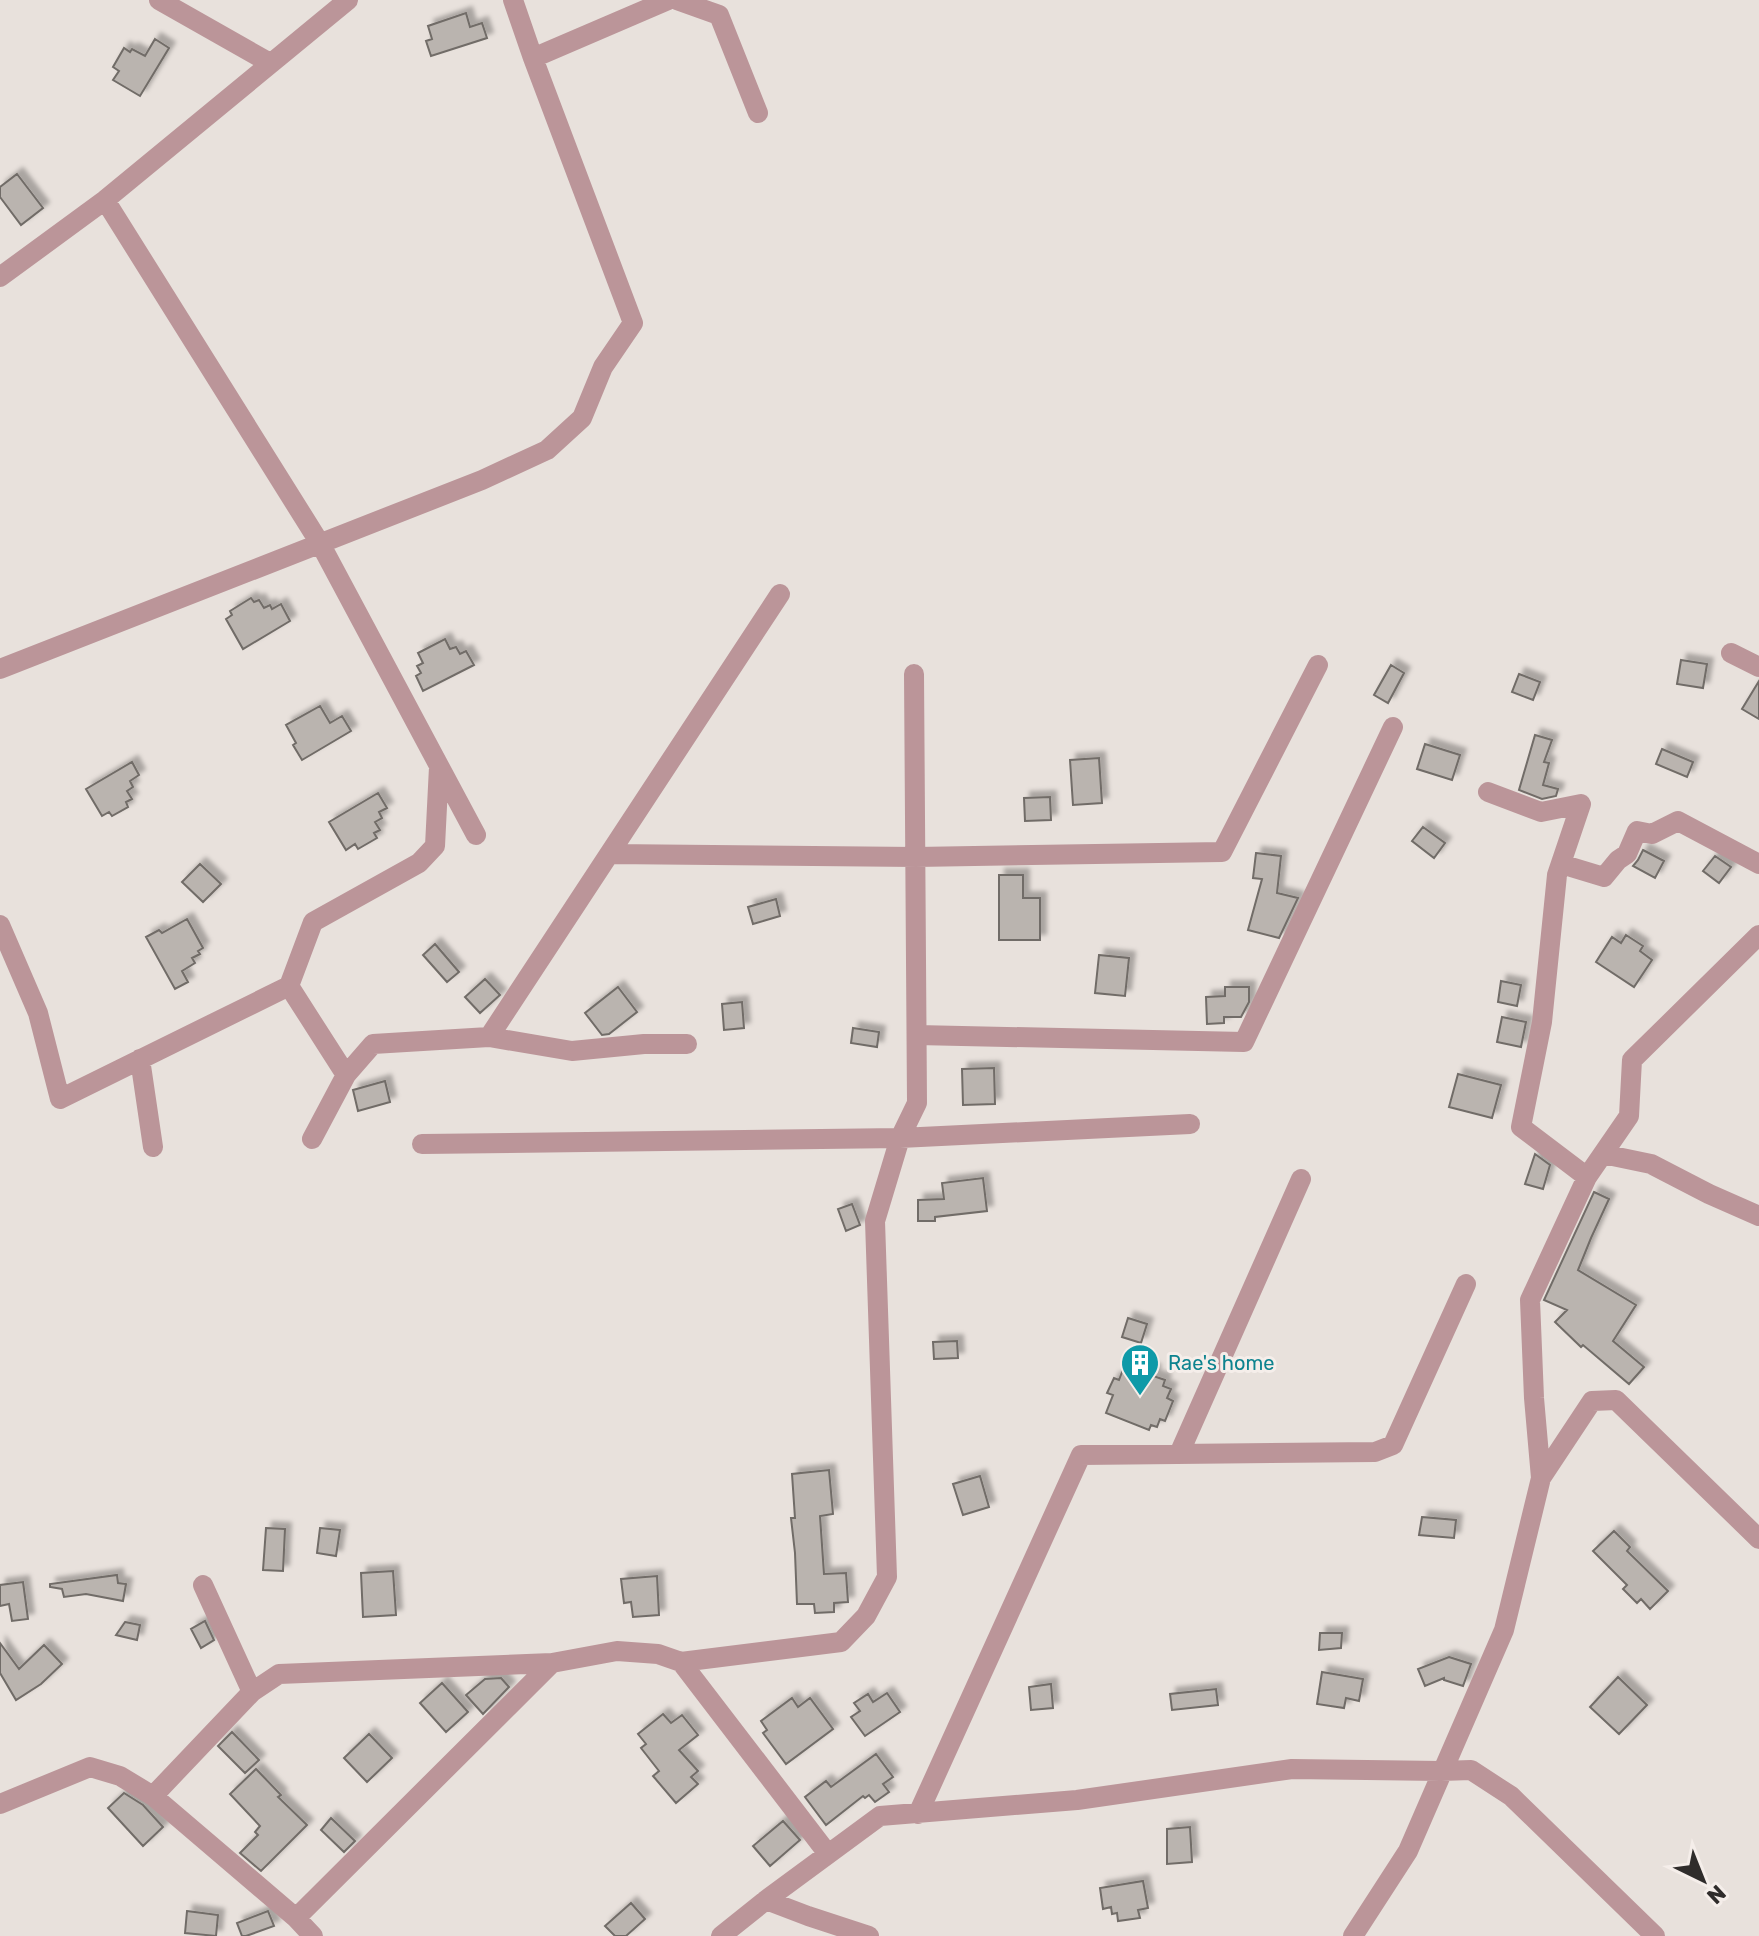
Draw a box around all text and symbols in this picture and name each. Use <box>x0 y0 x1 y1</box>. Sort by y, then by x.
building icon: Rae's home <box>1119 1342 1161 1397</box>
place label: Rae's home <box>1168 1351 1274 1375</box>
north arrow <box>1663 1840 1743 1920</box>
text: N <box>1701 1879 1731 1910</box>

